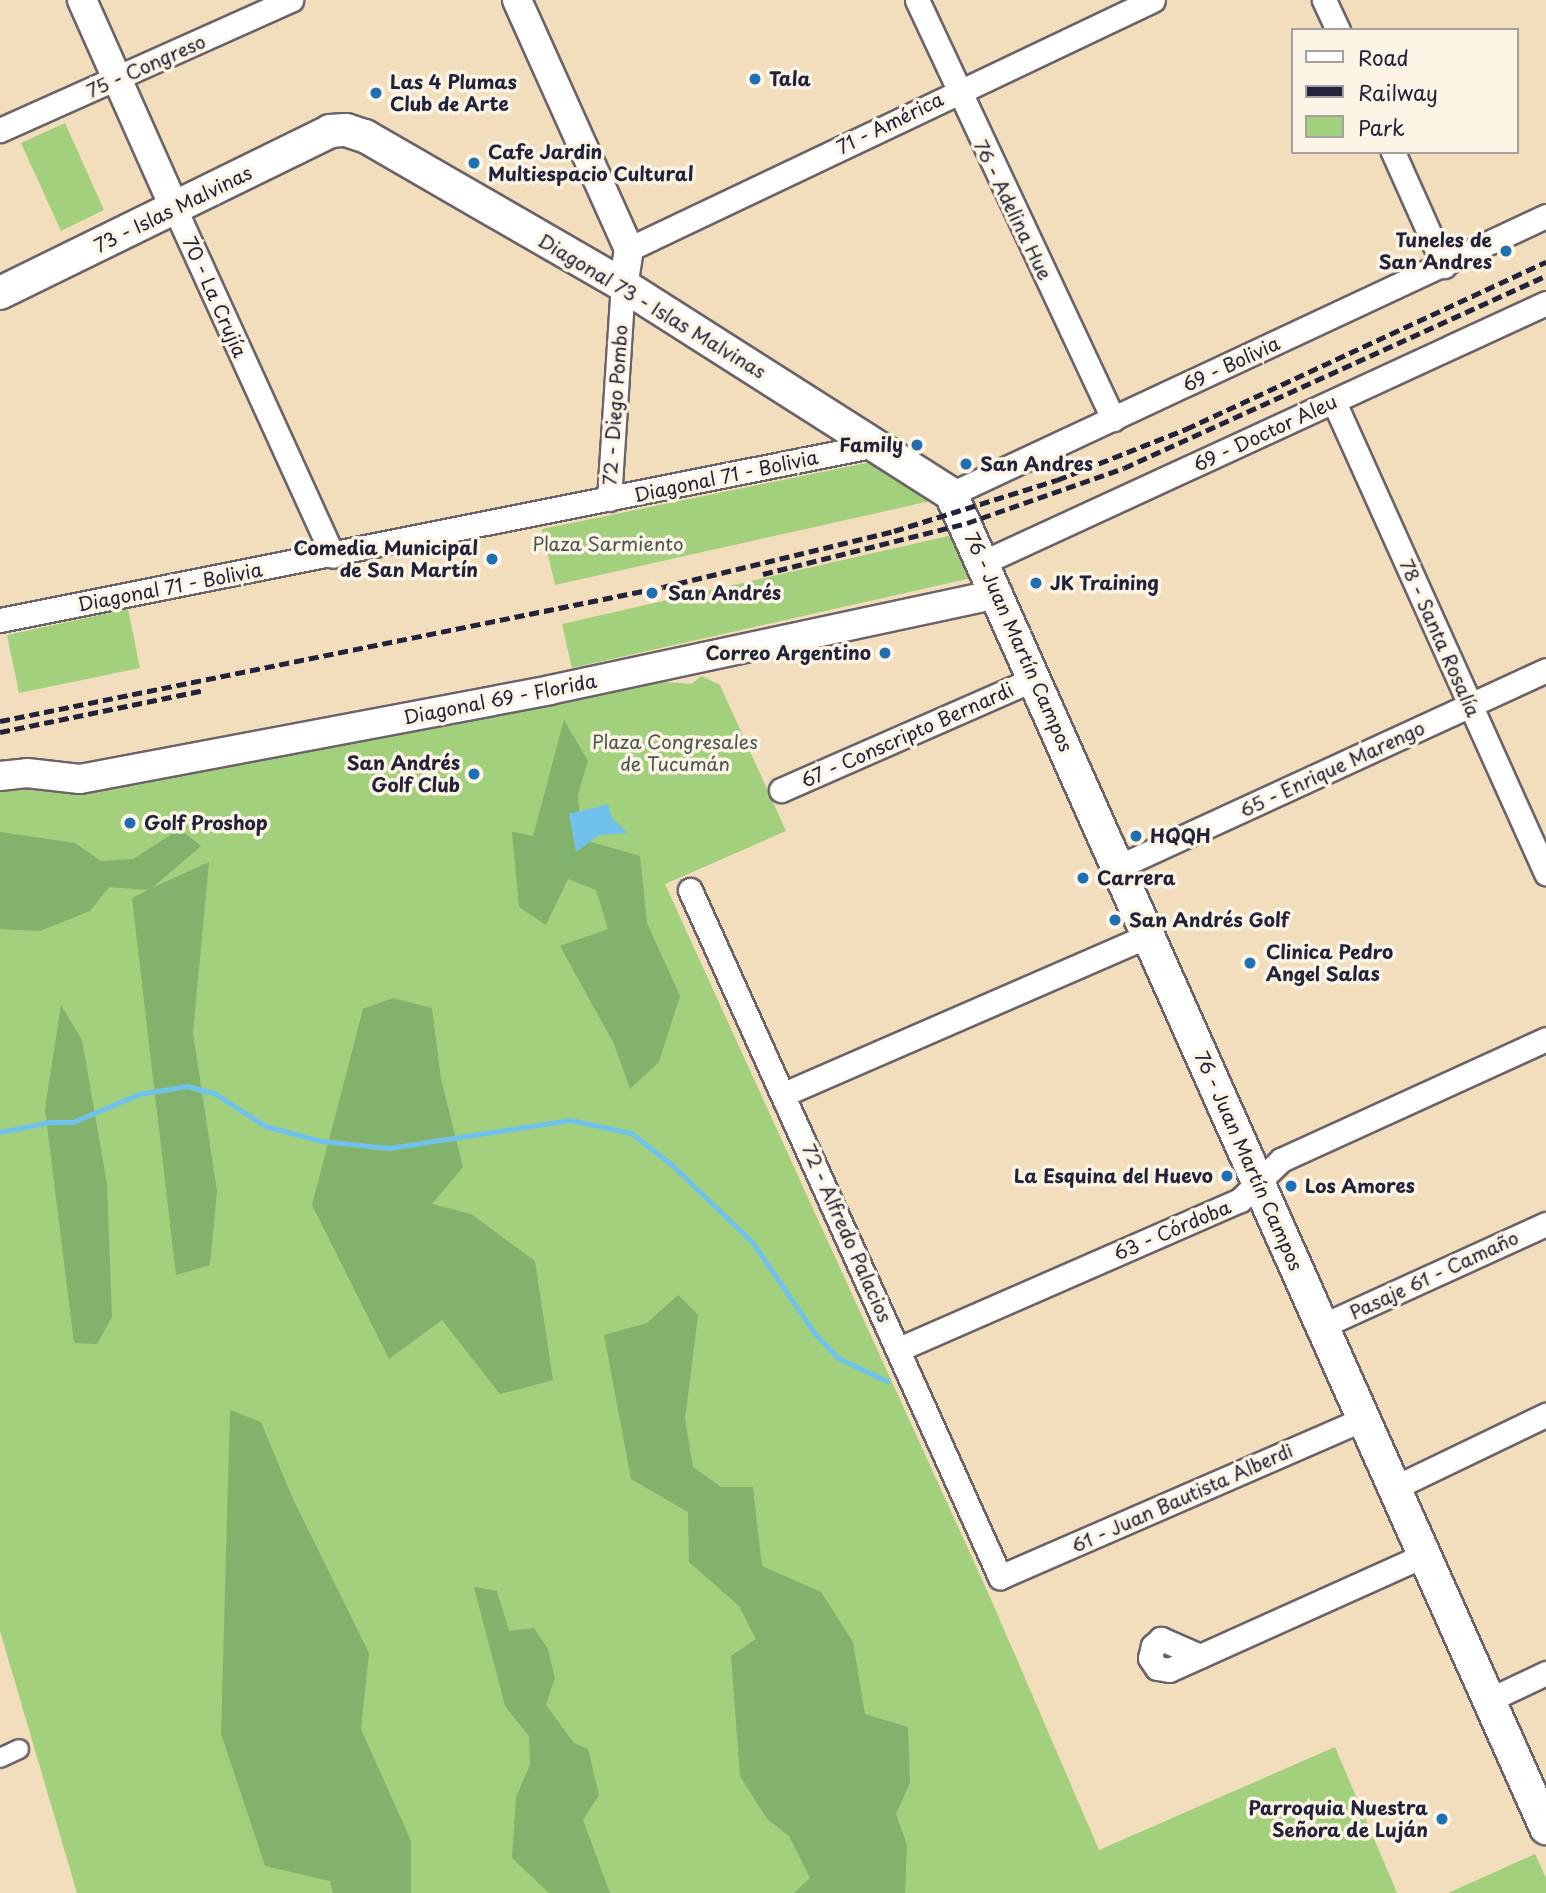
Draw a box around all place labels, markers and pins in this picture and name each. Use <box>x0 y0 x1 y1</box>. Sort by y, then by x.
place label: Tala <box>769 68 811 90</box>
place label: Las 4 Plumas Club de Arte <box>390 71 518 115</box>
marker: Tala <box>747 71 763 87</box>
marker: Las 4 Plumas Club de Arte <box>368 85 384 101</box>
place label: Cafe Jardin Multiespacio Cultural <box>488 141 695 185</box>
marker: Cafe Jardin Multiespacio Cultural <box>466 155 482 171</box>
place label: Tuneles de San Andres <box>1380 229 1492 273</box>
marker: Tuneles de San Andres <box>1498 243 1514 259</box>
place label: Family <box>839 434 903 456</box>
marker: Family <box>909 437 925 453</box>
place label: San Andres <box>980 453 1092 475</box>
marker: San Andres <box>958 456 974 472</box>
place label: Comedia Municipal de San Martín <box>294 537 478 581</box>
marker: Comedia Municipal de San Martín <box>484 551 500 567</box>
place label: JK Training <box>1050 572 1161 594</box>
marker: JK Training <box>1028 575 1044 591</box>
place label: San Andrés <box>668 582 780 604</box>
marker: San Andrés <box>642 583 662 603</box>
place label: Correo Argentino <box>705 642 871 664</box>
marker: Correo Argentino <box>877 645 893 661</box>
place label: San Andrés Golf Club <box>348 752 460 796</box>
marker: San Andrés Golf Club <box>466 766 482 782</box>
place label: Golf Proshop <box>144 812 268 834</box>
marker: Golf Proshop <box>122 815 138 831</box>
place label: HQQH <box>1150 825 1211 847</box>
marker: HQQH <box>1128 828 1144 844</box>
place label: Carrera <box>1097 867 1176 889</box>
marker: Carrera <box>1075 870 1091 886</box>
place label: San Andrés Golf <box>1129 909 1288 931</box>
marker: San Andrés Golf <box>1107 912 1123 928</box>
place label: Clinica Pedro Angel Salas <box>1266 941 1394 985</box>
marker: Clinica Pedro Angel Salas <box>1240 953 1260 973</box>
place label: La Esquina del Huevo <box>1010 1165 1213 1187</box>
marker: La Esquina del Huevo <box>1219 1168 1235 1184</box>
place label: Los Amores <box>1305 1175 1416 1197</box>
marker: Los Amores <box>1283 1178 1299 1194</box>
place label: Parroquia Nuestra Señora de Luján <box>1248 1797 1428 1841</box>
marker: Parroquia Nuestra Señora de Luján <box>1434 1811 1450 1827</box>

